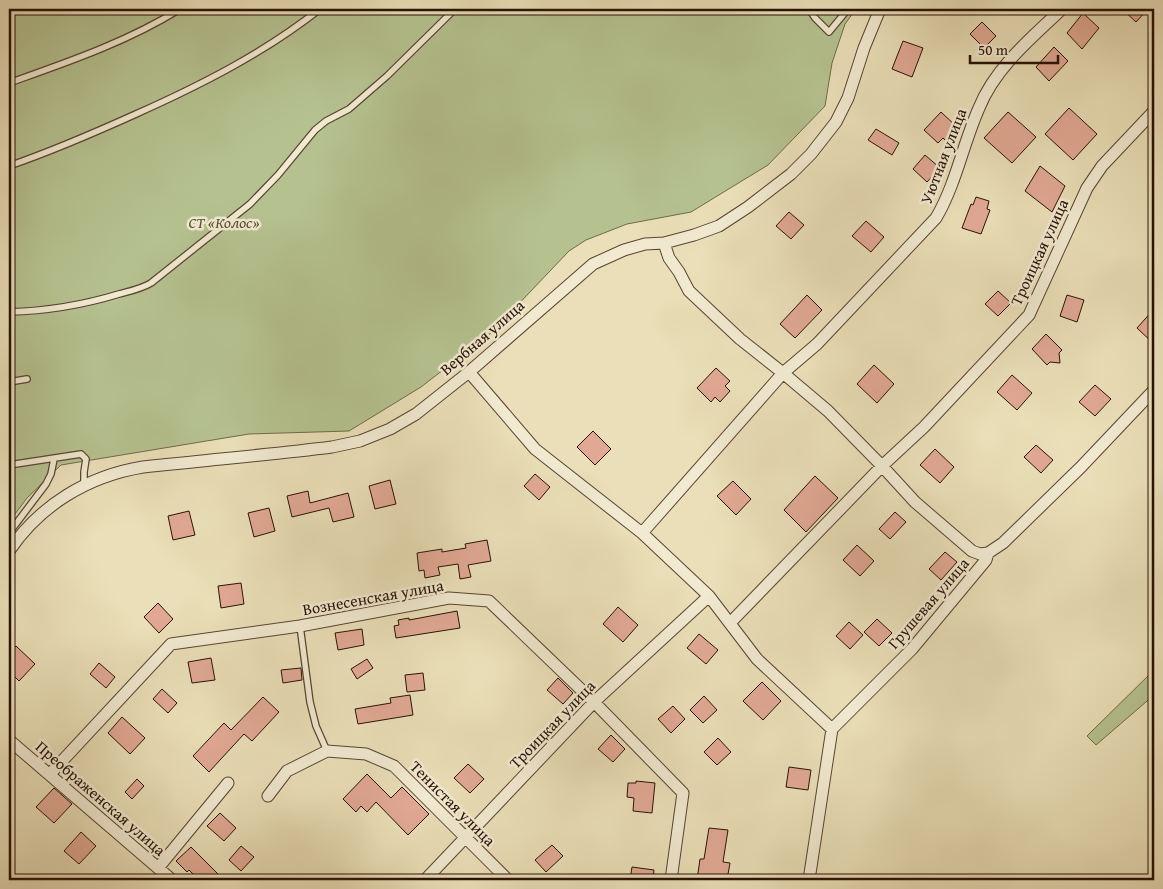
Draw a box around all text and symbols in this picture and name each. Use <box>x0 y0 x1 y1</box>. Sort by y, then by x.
scale bar <box>970 32 1058 64</box>
text: 50 m <box>978 39 1009 60</box>
street label: Уютная улица <box>914 104 972 207</box>
street label: Троицкая улица <box>1004 194 1074 309</box>
park label: СТ «Колос» <box>188 210 260 234</box>
street label: Вербная улица <box>434 293 530 381</box>
street label: Грушевая улица <box>881 552 975 654</box>
street label: Вознесенская улица <box>301 573 446 621</box>
street label: Троицкая улица <box>503 674 601 774</box>
street label: Преображенская улица <box>31 735 172 862</box>
street label: Тенистая улица <box>405 755 502 852</box>

